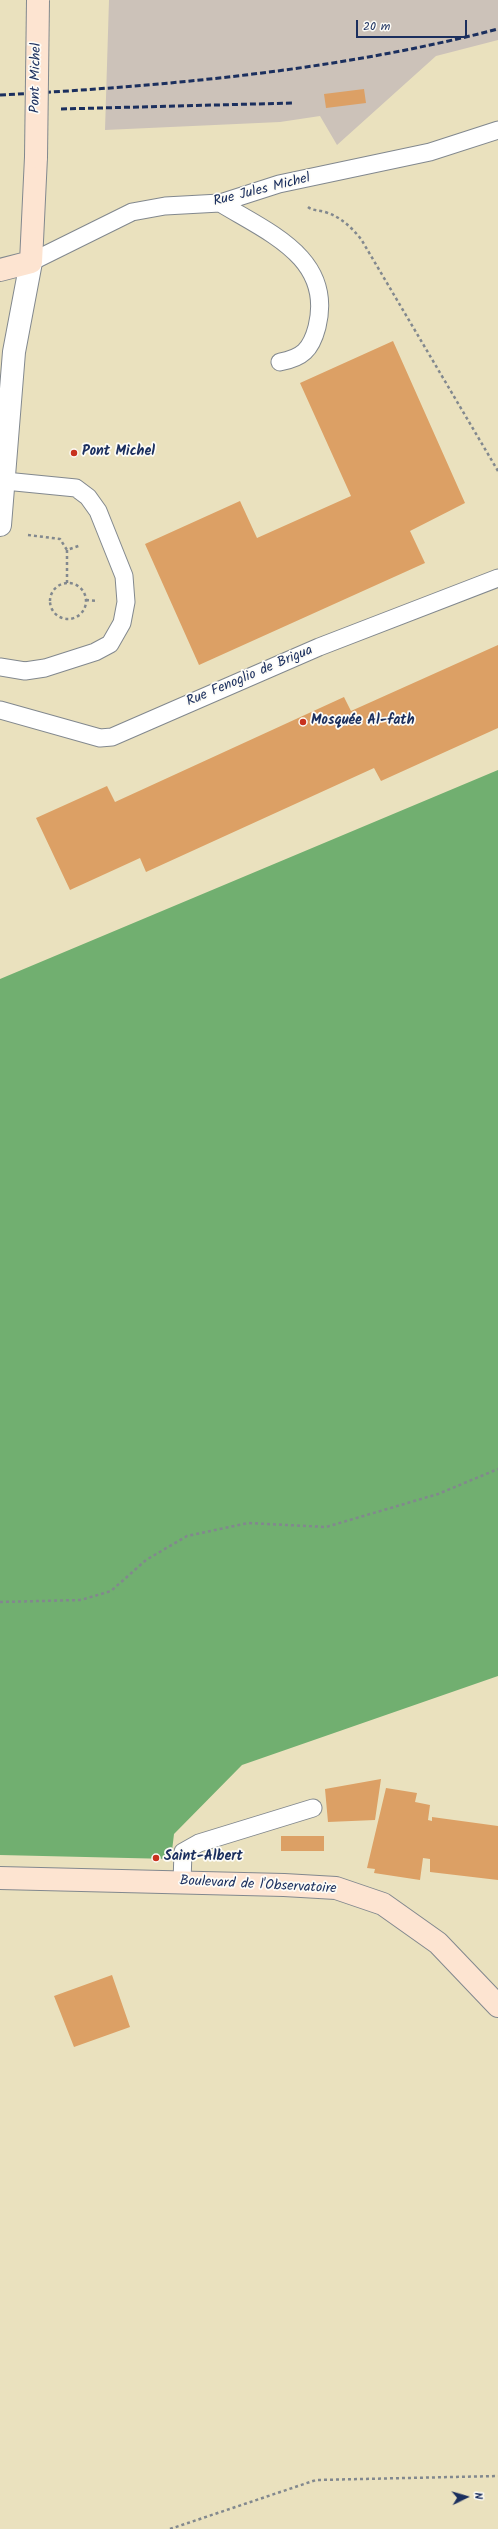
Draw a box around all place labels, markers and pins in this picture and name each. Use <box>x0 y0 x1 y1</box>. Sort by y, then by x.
place label: Pont Michel <box>82 445 155 461</box>
marker: Pont Michel <box>69 448 79 458</box>
place label: Mosquée Al-fath <box>311 714 415 730</box>
marker: Mosquée Al-fath <box>298 717 308 727</box>
place label: Saint-Albert <box>164 1850 243 1866</box>
marker: Saint-Albert <box>151 1853 161 1863</box>

